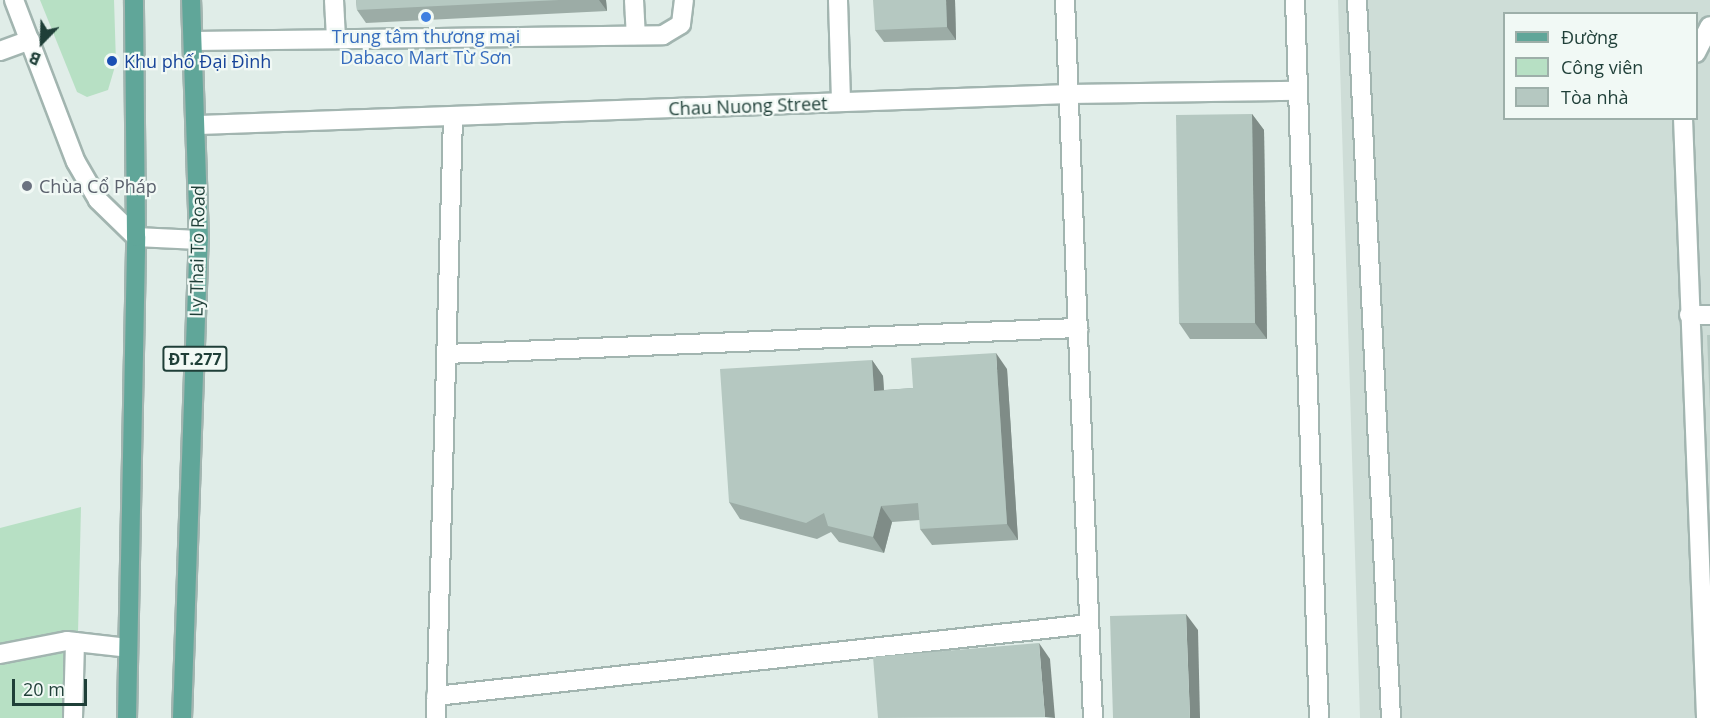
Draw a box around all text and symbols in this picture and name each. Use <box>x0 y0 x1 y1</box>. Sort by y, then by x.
marker: Trung tâm thương mại Dabaco Mart Từ Sơn <box>419 10 433 24</box>
north arrow <box>12 12 72 72</box>
legend <box>1503 12 1698 120</box>
text: Đường <box>1561 25 1618 49</box>
place label: Trung tâm thương mại Dabaco Mart Từ Sơn <box>332 26 520 68</box>
text: B <box>26 46 44 71</box>
place label: Khu phố Đại Đình <box>124 50 271 72</box>
marker: Khu phố Đại Đình <box>105 54 119 68</box>
text: Công viên <box>1561 55 1643 79</box>
text: Tòa nhà <box>1561 85 1629 109</box>
street label: Chau Nuong Street <box>668 92 828 120</box>
place label: Chùa Cổ Pháp <box>39 175 157 197</box>
marker: Chùa Cổ Pháp <box>20 179 34 193</box>
street label: Ly Thai To Road <box>185 185 209 317</box>
road number: ĐT.277 <box>162 346 228 372</box>
scale bar <box>15 667 90 705</box>
text: 20 m <box>23 677 65 701</box>

